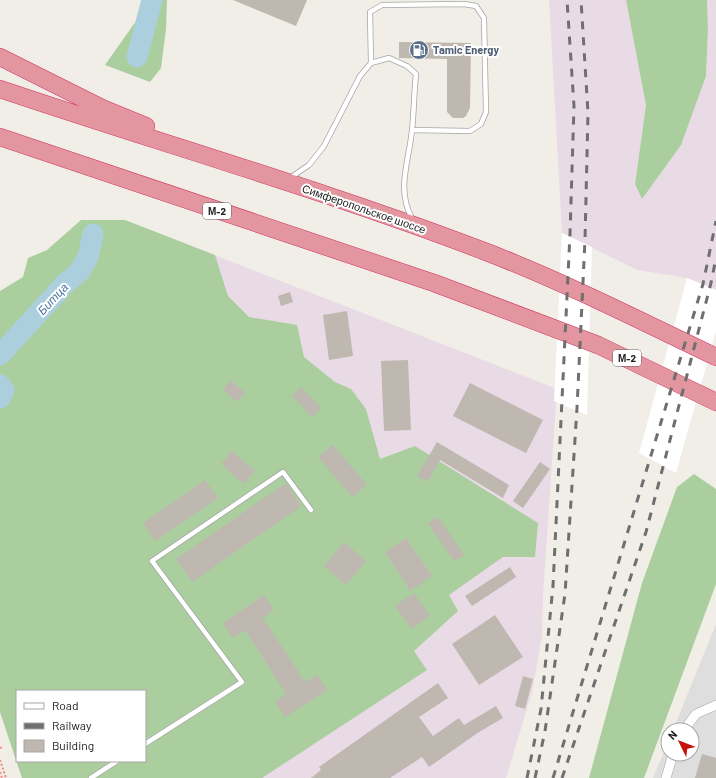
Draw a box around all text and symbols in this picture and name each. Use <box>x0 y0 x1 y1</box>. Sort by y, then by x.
fuel station icon: Tamic Energy <box>408 39 430 61</box>
place label: Tamic Energy <box>433 43 499 56</box>
street label: Симферопольское шоссе <box>301 181 428 236</box>
road number: М-2 <box>203 203 231 219</box>
water label: Битца <box>34 279 71 318</box>
road number: М-2 <box>613 350 641 366</box>
legend <box>16 690 146 762</box>
text: Road <box>52 698 79 712</box>
text: Railway <box>52 718 92 732</box>
north arrow <box>660 722 700 762</box>
text: N <box>665 728 680 742</box>
text: Building <box>52 738 94 752</box>

